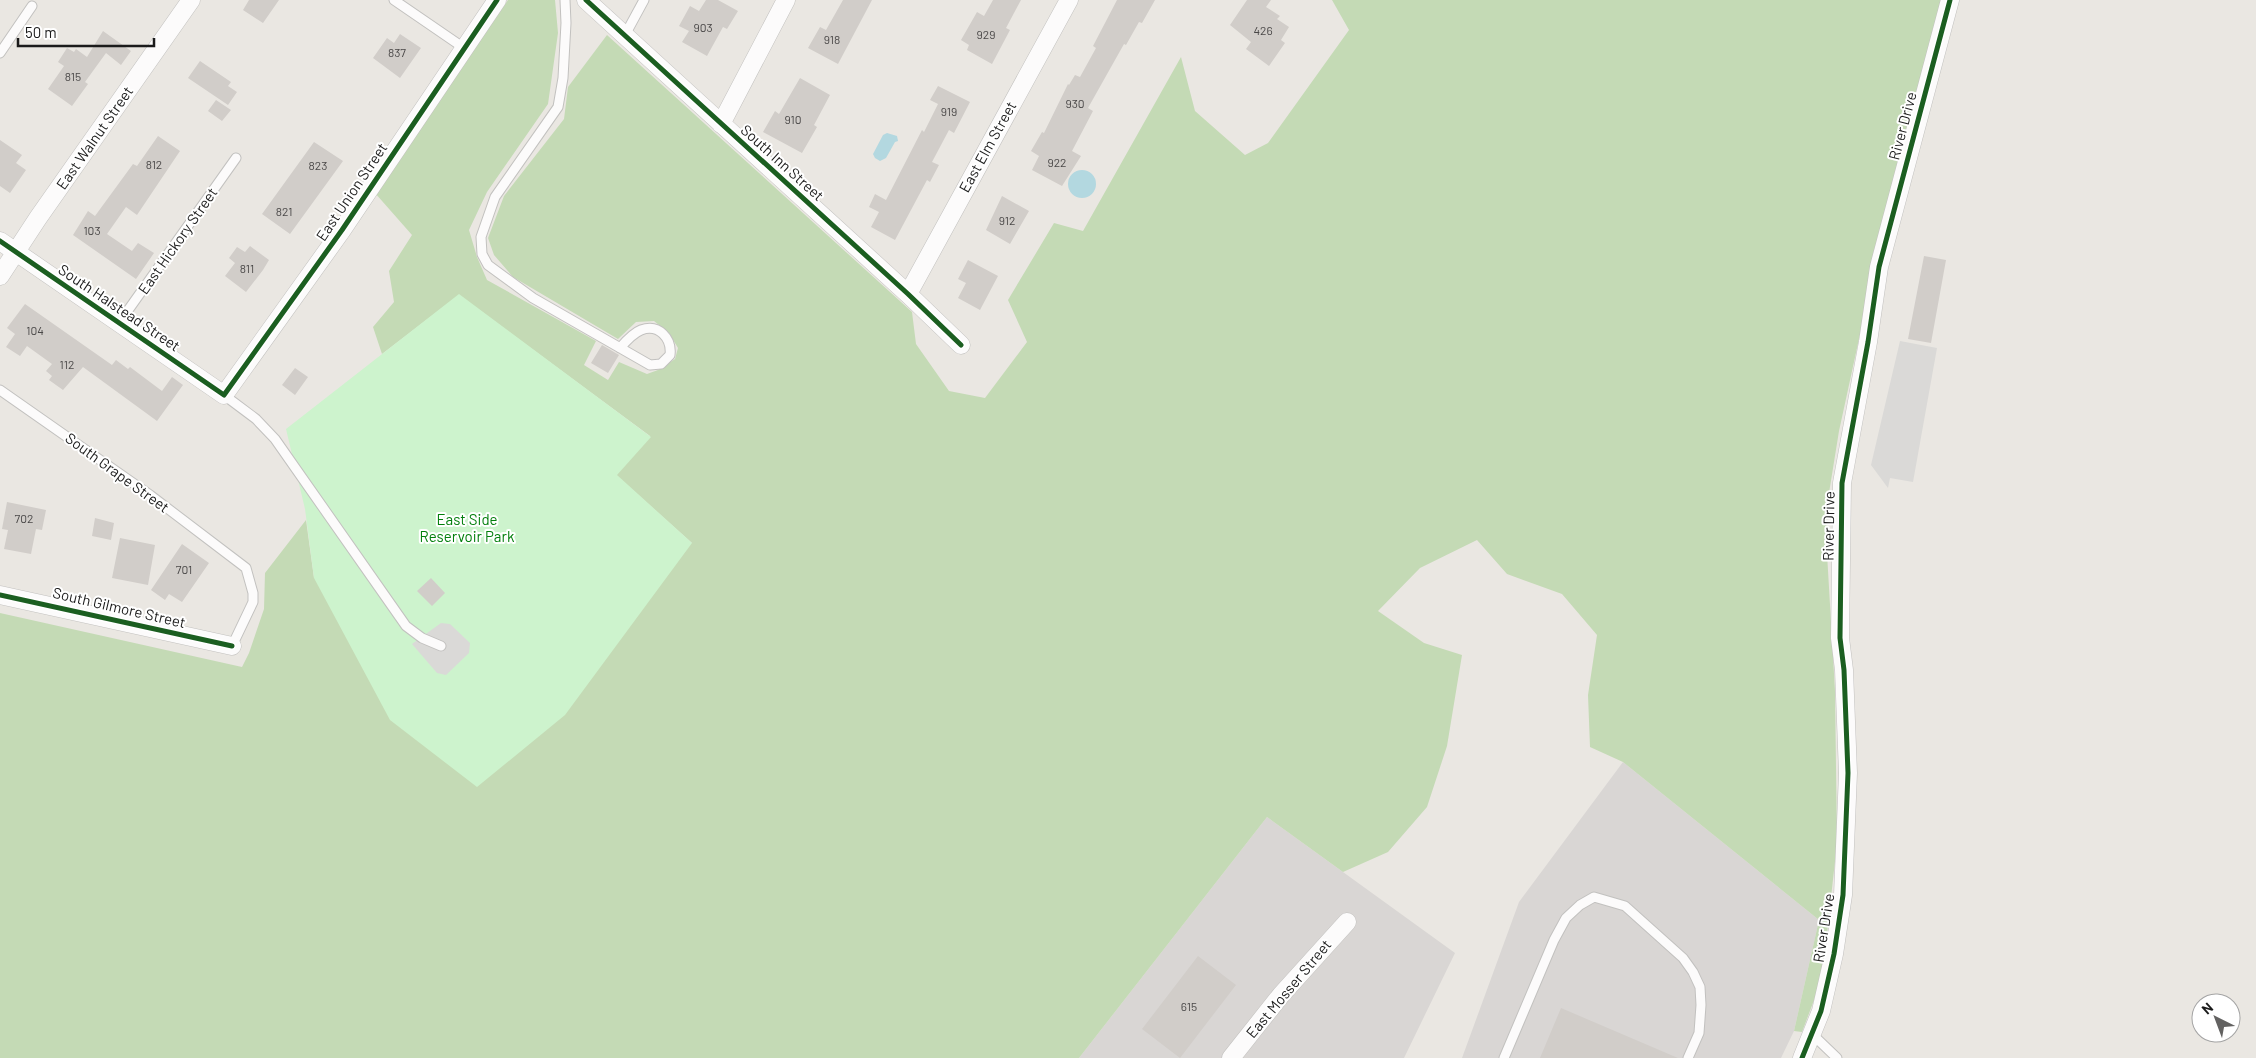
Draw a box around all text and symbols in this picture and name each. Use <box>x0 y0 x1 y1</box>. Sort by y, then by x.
scale bar <box>18 15 154 47</box>
house number: 903 <box>693 20 713 34</box>
text: 50 m <box>25 23 57 41</box>
house number: 426 <box>1253 23 1273 37</box>
house number: 929 <box>977 27 995 41</box>
house number: 918 <box>824 32 840 46</box>
house number: 837 <box>388 45 406 59</box>
house number: 815 <box>65 69 81 83</box>
street label: East Walnut Street <box>52 82 136 192</box>
street label: River Drive <box>1884 90 1920 162</box>
house number: 930 <box>1065 96 1085 110</box>
street label: East Elm Street <box>955 98 1020 195</box>
house number: 919 <box>941 104 957 118</box>
house number: 910 <box>785 112 802 126</box>
street label: South Inn Street <box>737 120 828 204</box>
street label: East Union Street <box>312 139 391 244</box>
house number: 922 <box>1047 155 1067 169</box>
house number: 812 <box>146 157 162 171</box>
house number: 823 <box>309 158 327 172</box>
street label: East Hickory Street <box>134 184 221 297</box>
house number: 821 <box>276 204 292 218</box>
house number: 912 <box>999 213 1015 227</box>
house number: 103 <box>83 223 101 237</box>
street label: South Halstead Street <box>55 260 184 355</box>
house number: 811 <box>240 261 254 275</box>
house number: 104 <box>26 323 44 337</box>
house number: 112 <box>60 357 74 371</box>
street label: South Grape Street <box>62 428 173 516</box>
street label: River Drive <box>1818 491 1838 561</box>
park label: East Side Reservoir Park <box>420 510 515 545</box>
house number: 702 <box>15 511 33 525</box>
house number: 701 <box>176 562 192 576</box>
street label: South Gilmore Street <box>51 583 187 631</box>
street label: River Drive <box>1809 892 1837 964</box>
street label: East Mosser Street <box>1242 935 1335 1041</box>
north arrow <box>2191 993 2241 1043</box>
house number: 615 <box>1181 999 1197 1013</box>
text: N <box>2198 999 2216 1017</box>

